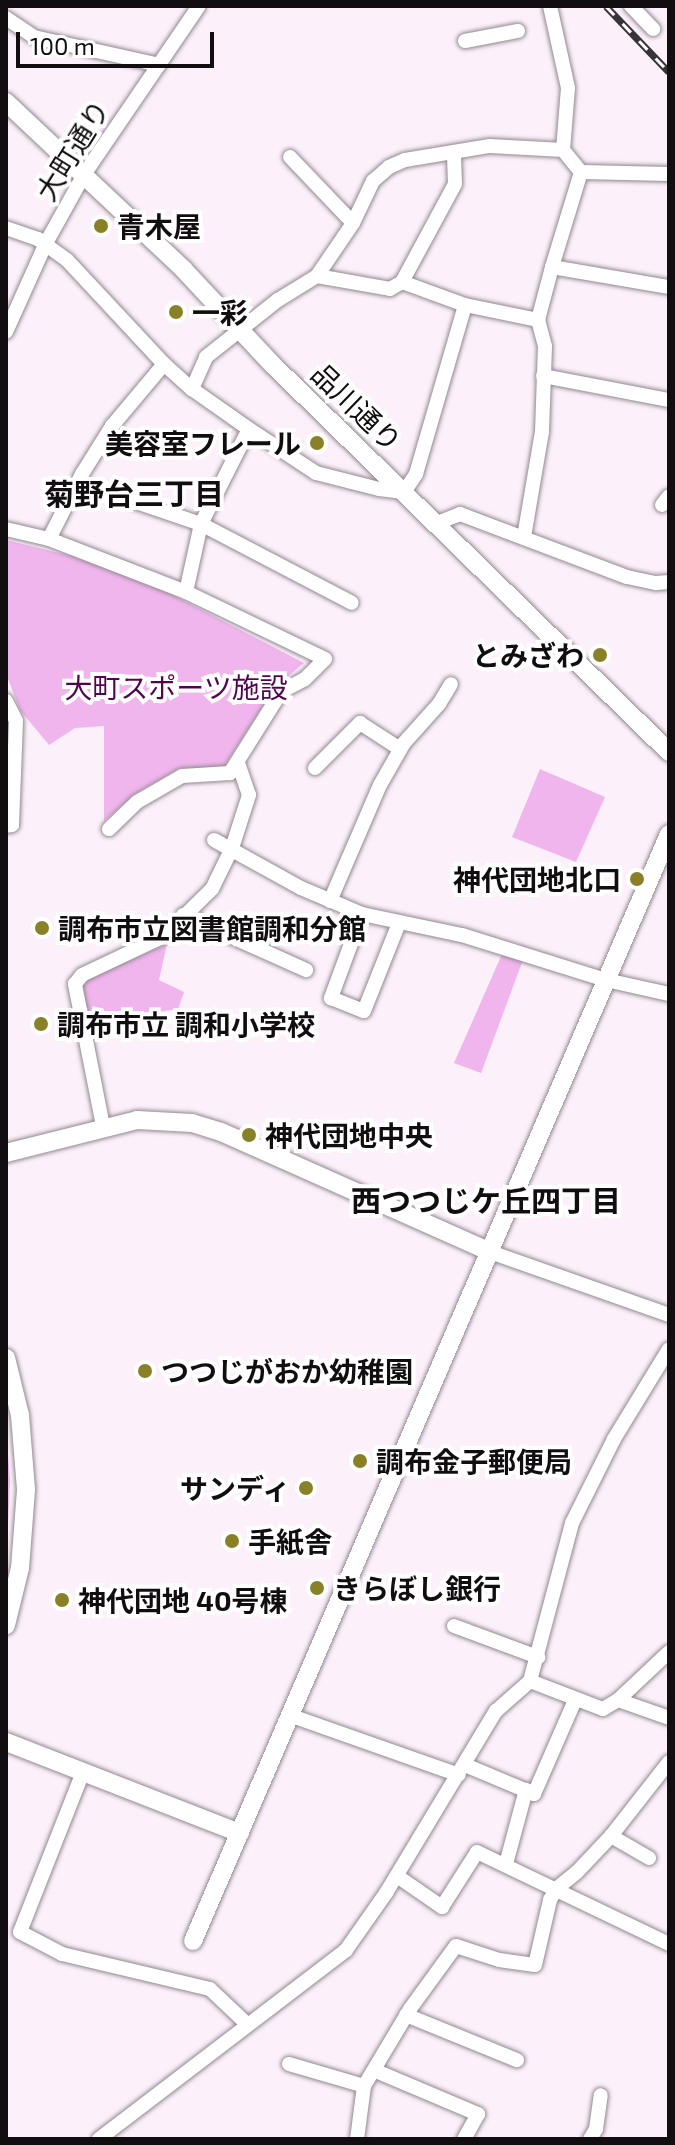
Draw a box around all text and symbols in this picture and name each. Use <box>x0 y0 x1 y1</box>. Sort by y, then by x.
scale bar <box>20 16 218 66</box>
text: 100 m <box>30 31 95 60</box>
street label: 大町通り <box>28 94 116 206</box>
place label: 青木屋 <box>117 209 201 243</box>
marker: 青木屋 <box>92 217 110 235</box>
place label: 一彩 <box>192 295 248 329</box>
marker: 一彩 <box>167 303 185 321</box>
street label: 品川通り <box>305 356 409 458</box>
place label: 美容室フレール <box>105 426 301 460</box>
marker: 美容室フレール <box>308 434 326 452</box>
district label: 菊野台三丁目 <box>44 475 224 511</box>
place label: とみざわ <box>472 638 584 672</box>
marker: とみざわ <box>591 646 609 664</box>
park label: 大町スポーツ施設 <box>64 670 288 704</box>
place label: 神代団地北口 <box>453 862 621 896</box>
marker: 神代団地北口 <box>628 870 646 888</box>
place label: 調布市立図書館調和分館 <box>58 911 366 945</box>
marker: 調布市立図書館調和分館 <box>33 919 51 937</box>
place label: 調布市立 調和小学校 <box>57 1007 315 1041</box>
marker: 調布市立 調和小学校 <box>32 1015 50 1033</box>
place label: 神代団地中央 <box>265 1118 433 1152</box>
marker: 神代団地中央 <box>240 1126 258 1144</box>
district label: 西つつじケ丘四丁目 <box>351 1182 621 1218</box>
place label: つつじがおか幼稚園 <box>161 1354 413 1388</box>
marker: つつじがおか幼稚園 <box>136 1362 154 1380</box>
place label: 調布金子郵便局 <box>376 1444 572 1478</box>
marker: 調布金子郵便局 <box>351 1452 369 1470</box>
place label: サンディ <box>178 1471 290 1505</box>
marker: サンディ <box>297 1479 315 1497</box>
place label: 手紙舎 <box>248 1524 332 1558</box>
marker: 手紙舎 <box>223 1532 241 1550</box>
place label: きらぼし銀行 <box>333 1571 501 1605</box>
marker: きらぼし銀行 <box>308 1579 326 1597</box>
place label: 神代団地 40号棟 <box>78 1583 288 1617</box>
marker: 神代団地 40号棟 <box>53 1591 71 1609</box>

